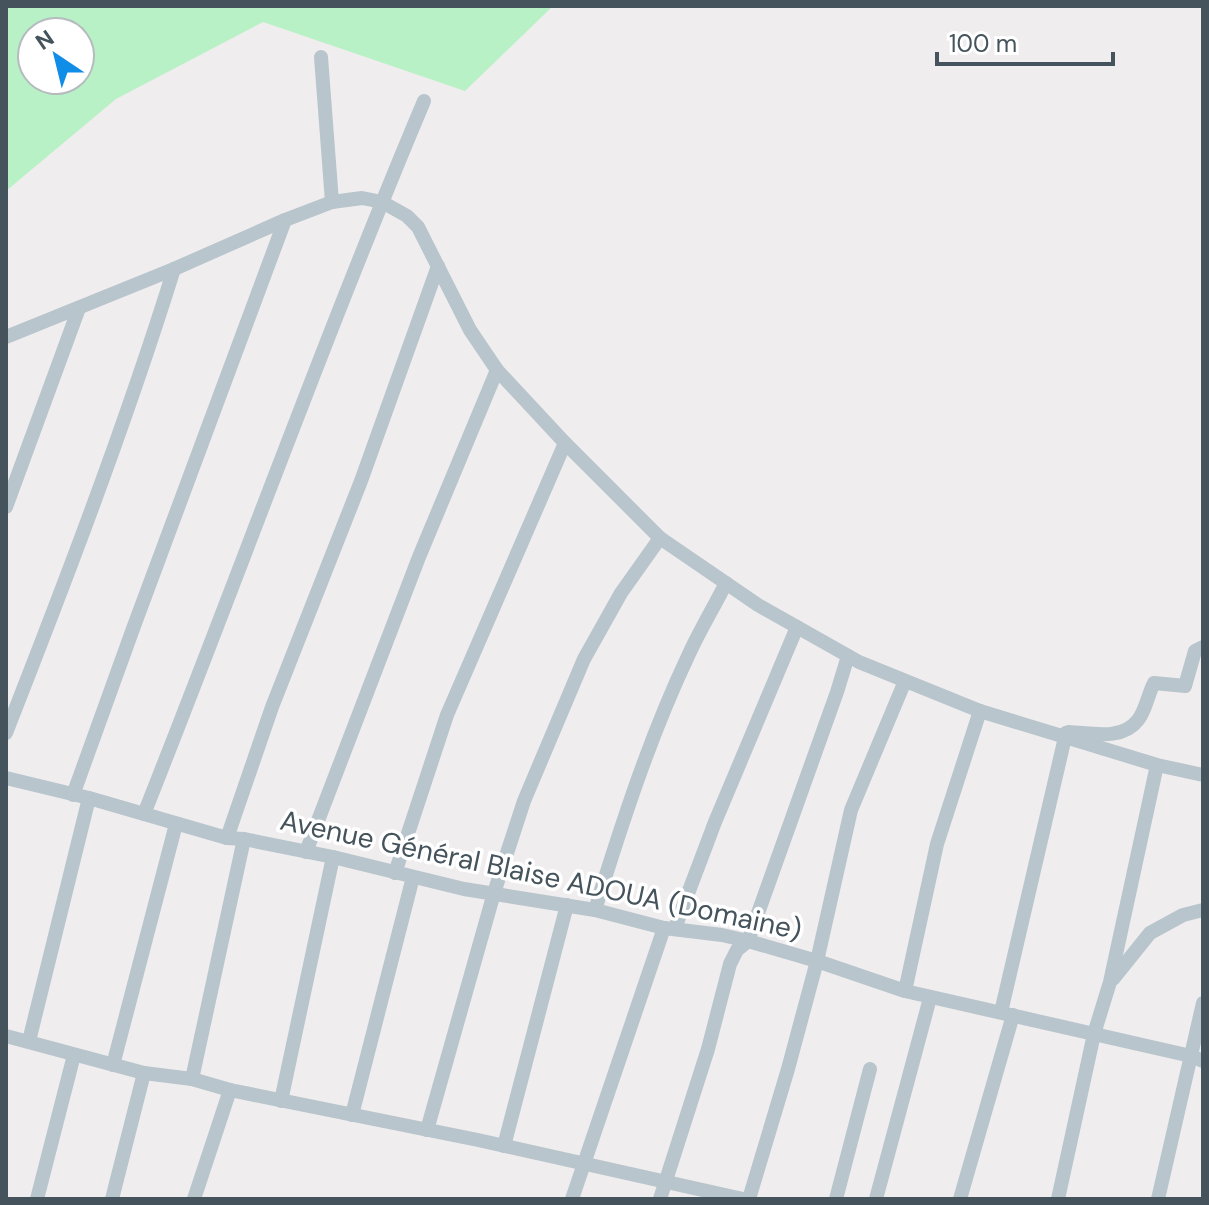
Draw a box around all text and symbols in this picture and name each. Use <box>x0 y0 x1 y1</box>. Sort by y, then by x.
north arrow <box>16 16 96 96</box>
scale bar <box>937 16 1113 66</box>
text: N <box>30 24 60 57</box>
text: 100 m <box>949 28 1017 59</box>
street label: Avenue Général Blaise ADOUA (Domaine) <box>277 802 805 948</box>

